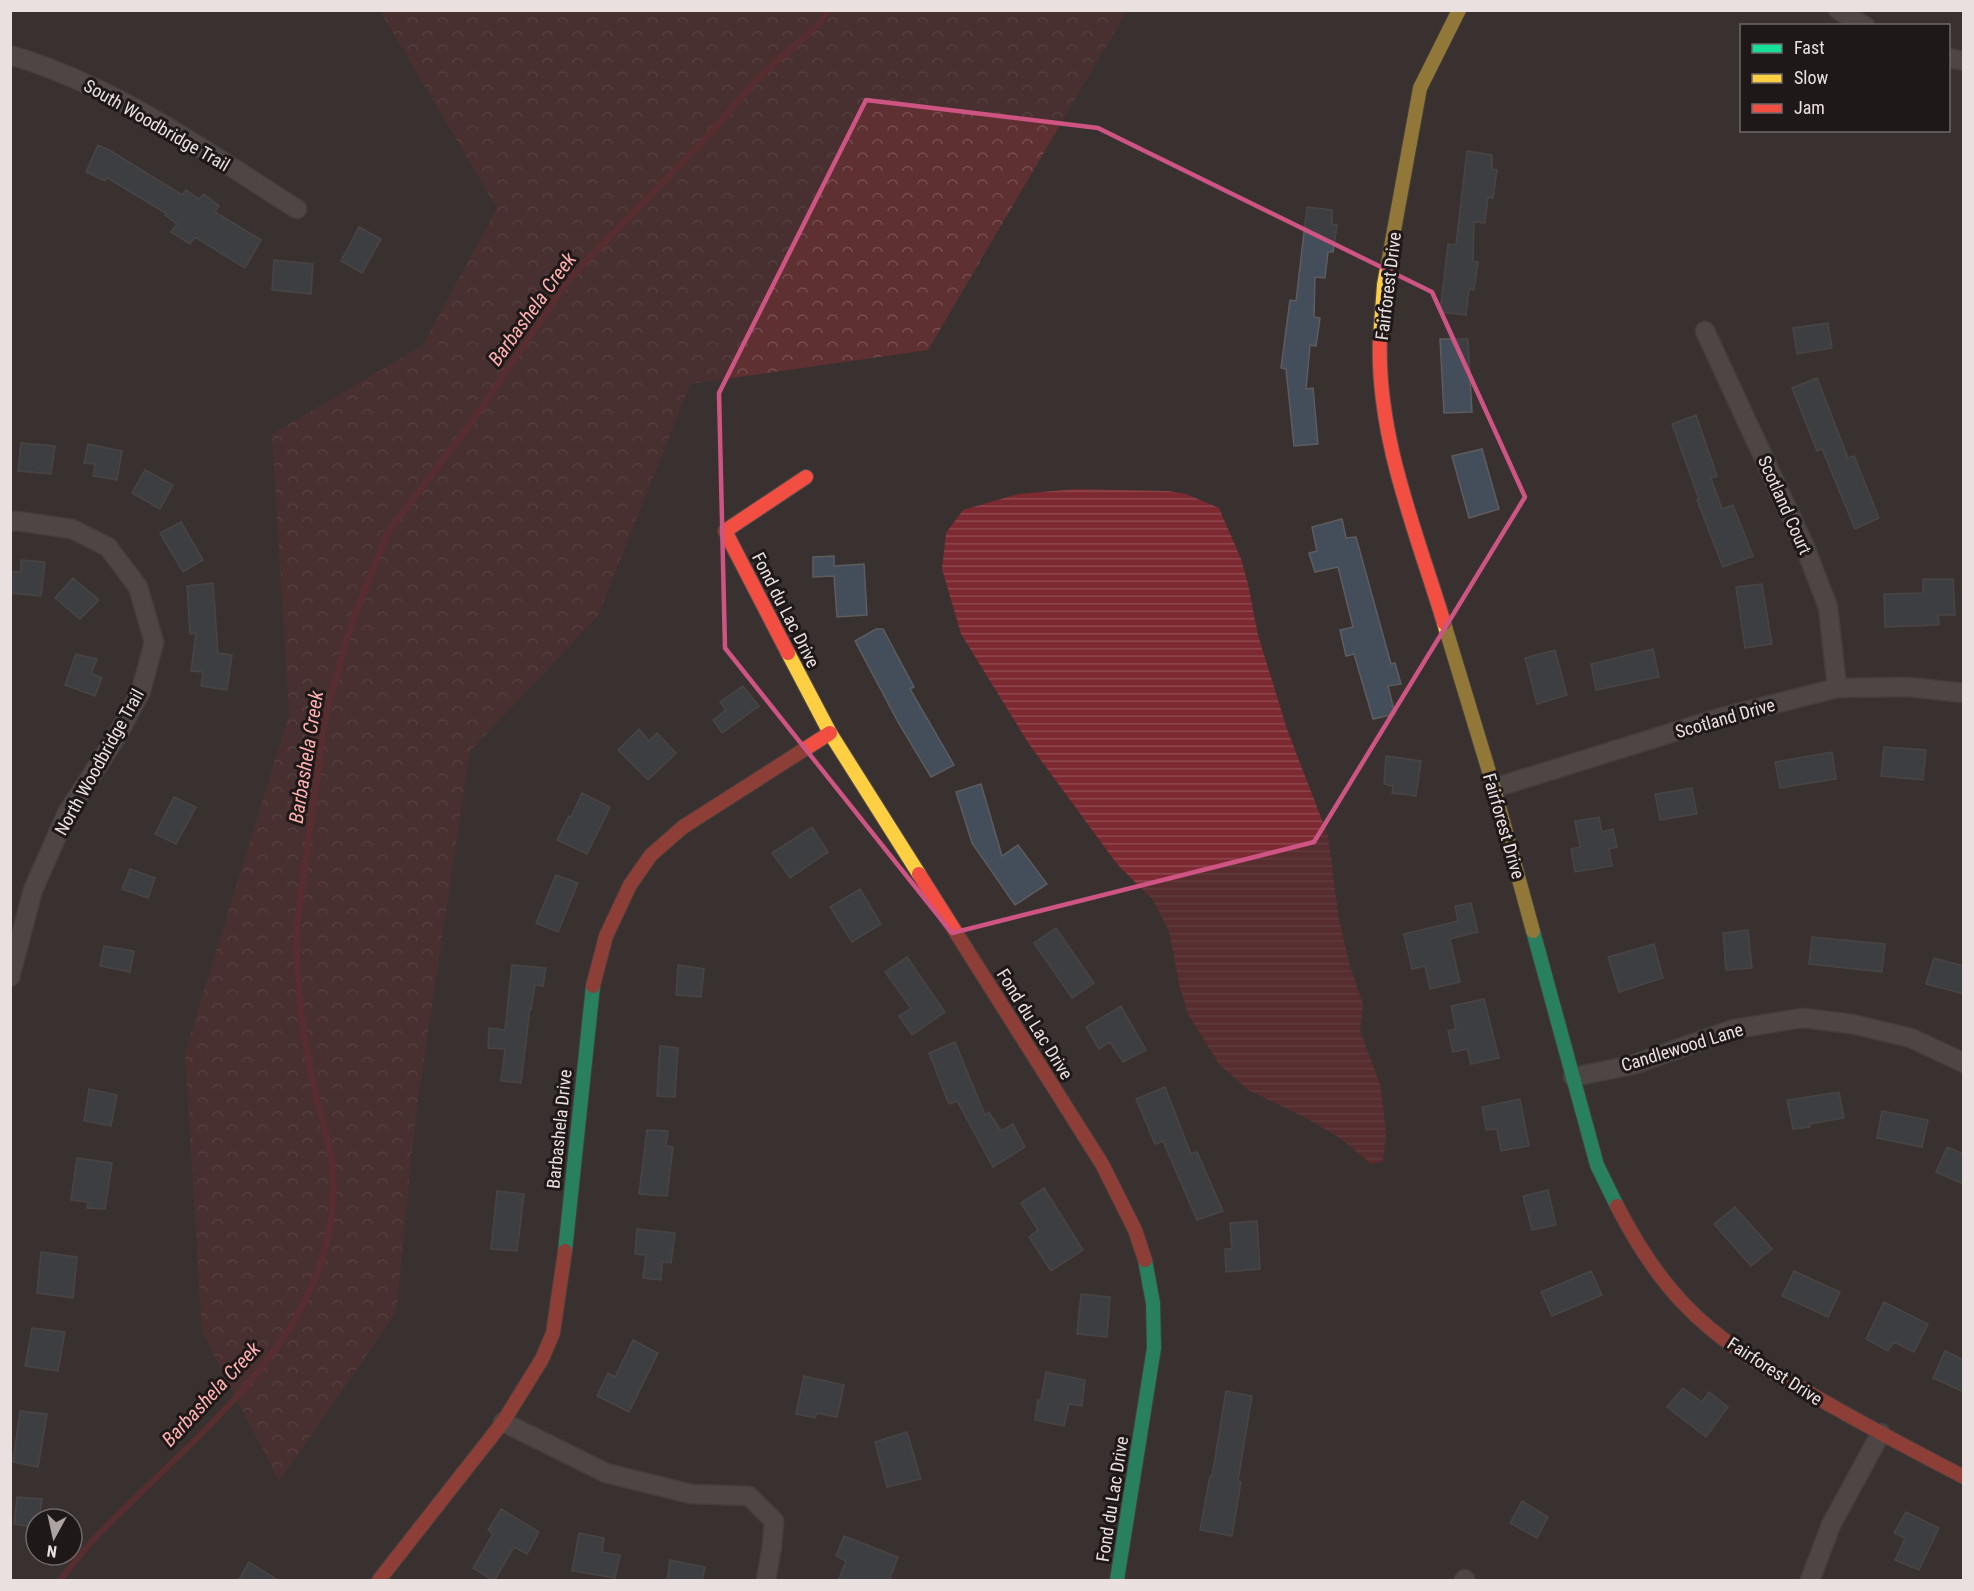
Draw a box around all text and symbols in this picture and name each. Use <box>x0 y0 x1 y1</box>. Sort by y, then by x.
legend <box>1740 24 1950 132</box>
text: Fast <box>1794 37 1825 58</box>
text: Slow <box>1794 67 1829 88</box>
street label: South Woodbridge Trail <box>80 75 234 175</box>
text: Jam <box>1794 97 1825 118</box>
street label: Fairforest Drive <box>1371 231 1405 341</box>
water label: Barbashela Creek <box>483 247 582 370</box>
street label: Scotland Court <box>1754 452 1816 558</box>
street label: Fond du Lac Drive <box>748 549 824 671</box>
street label: North Woodbridge Trail <box>50 685 148 839</box>
water label: Barbashela Creek <box>284 688 329 825</box>
street label: Scotland Drive <box>1673 694 1777 742</box>
street label: Fairforest Drive <box>1479 771 1529 881</box>
street label: Fond du Lac Drive <box>993 965 1077 1083</box>
street label: Candlewood Lane <box>1619 1019 1745 1075</box>
street label: Barbashela Drive <box>542 1068 576 1190</box>
street label: Fairforest Drive <box>1724 1333 1826 1409</box>
water label: Barbashela Creek <box>157 1336 266 1451</box>
street label: Fond du Lac Drive <box>1092 1435 1132 1563</box>
north arrow <box>24 1507 84 1567</box>
text: N <box>46 1541 58 1561</box>

